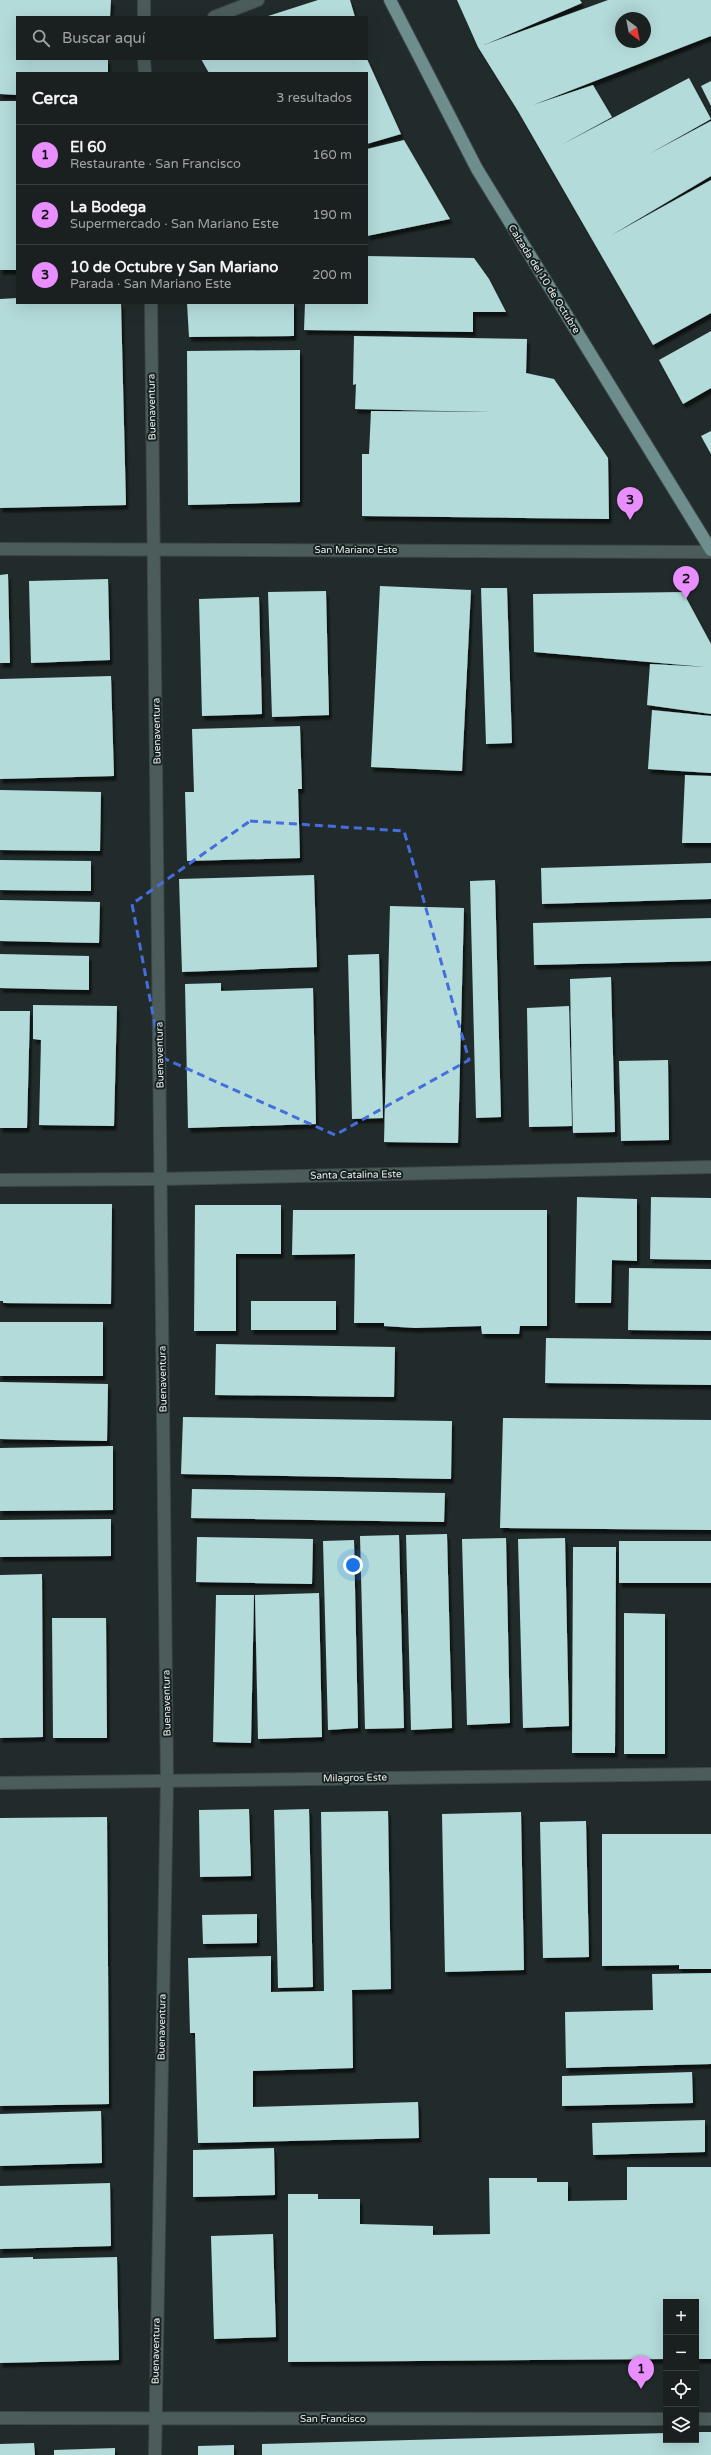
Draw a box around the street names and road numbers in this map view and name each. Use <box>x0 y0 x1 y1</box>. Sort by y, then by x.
street label: Calzada del 10 de Octubre <box>506 222 583 336</box>
street label: Buenaventura <box>145 374 159 440</box>
street label: San Mariano Este <box>315 544 398 556</box>
street label: Buenaventura <box>150 698 164 764</box>
street label: Buenaventura <box>153 1022 167 1088</box>
street label: Santa Catalina Este <box>310 1168 402 1182</box>
street label: Buenaventura <box>156 1346 170 1412</box>
street label: Buenaventura <box>160 1670 174 1736</box>
street label: Milagros Este <box>323 1771 387 1785</box>
street label: Buenaventura <box>155 1994 169 2060</box>
street label: Buenaventura <box>149 2318 163 2384</box>
street label: San Francisco <box>300 2413 366 2425</box>

